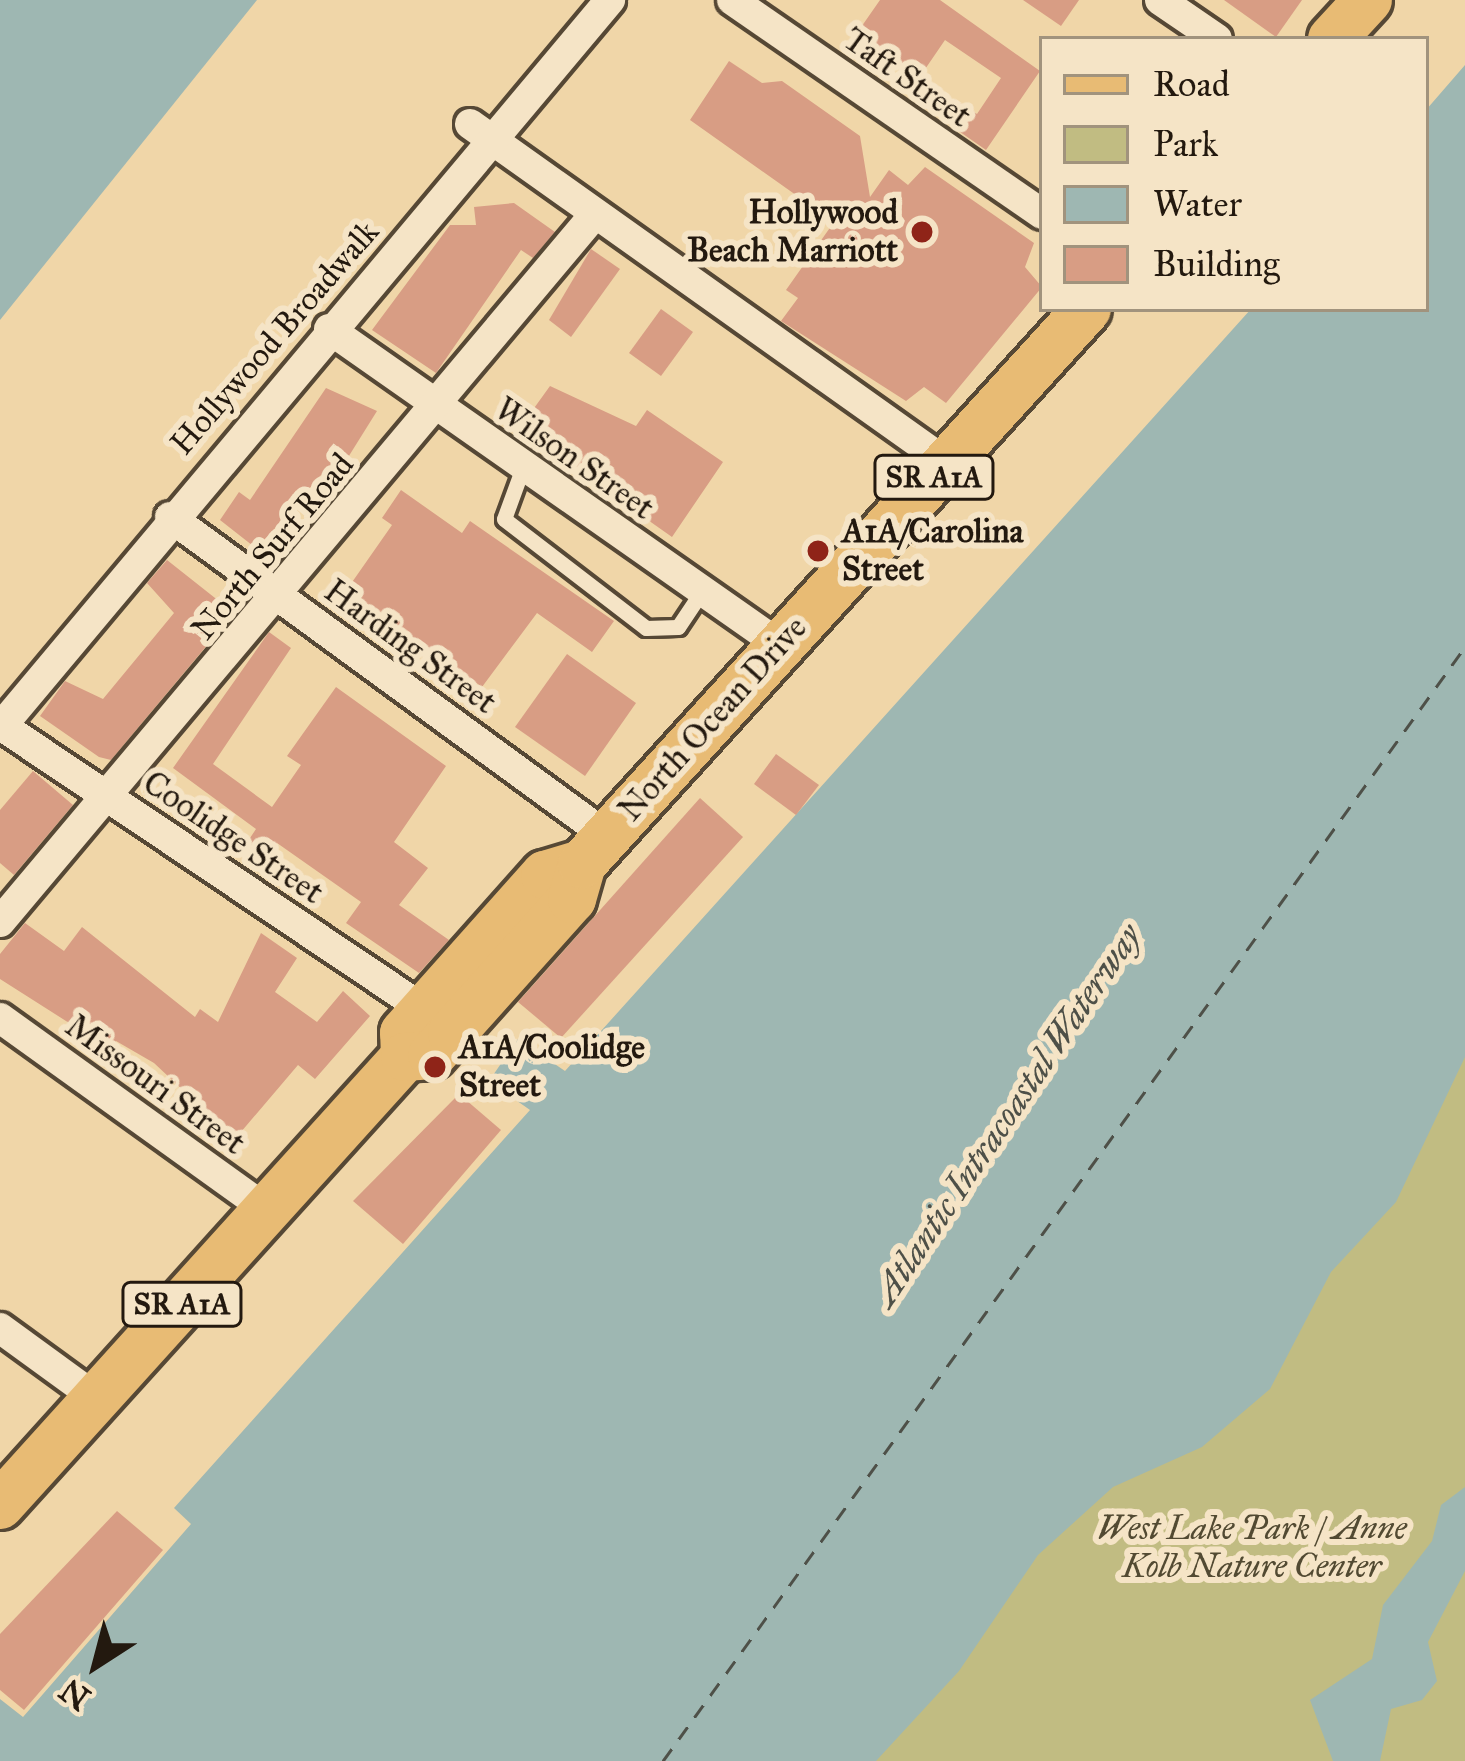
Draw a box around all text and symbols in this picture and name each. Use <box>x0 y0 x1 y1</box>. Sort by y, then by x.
street label: Taft Street <box>836 20 978 136</box>
legend <box>1039 36 1429 312</box>
text: Road <box>1153 62 1230 106</box>
text: Park <box>1153 122 1218 166</box>
text: Water <box>1153 182 1242 226</box>
place label: Hollywood Beach Marriott <box>687 193 898 271</box>
street label: Hollywood Broadwalk <box>163 213 387 463</box>
marker: Hollywood Beach Marriott <box>909 219 935 245</box>
text: Building <box>1153 242 1280 286</box>
street label: Wilson Street <box>487 390 661 528</box>
street label: North Surf Road <box>184 446 362 648</box>
road number: SR A1A <box>871 453 997 501</box>
place label: A1A/Carolina Street <box>842 512 1024 590</box>
marker: A1A/Carolina Street <box>805 538 831 564</box>
street label: Harding Street <box>316 571 504 723</box>
street label: North Ocean Drive <box>611 609 815 829</box>
street label: Coolidge Street <box>135 763 331 913</box>
water label: Atlantic Intracoastal Waterway <box>863 916 1151 1314</box>
street label: Missouri Street <box>58 1007 252 1163</box>
place label: A1A/Coolidge Street <box>459 1028 645 1106</box>
marker: A1A/Coolidge Street <box>422 1054 448 1080</box>
road number: SR A1A <box>119 1280 245 1328</box>
park label: West Lake Park / Anne Kolb Nature Center <box>1097 1509 1407 1587</box>
north arrow <box>36 1605 156 1725</box>
text: N <box>52 1670 98 1719</box>

